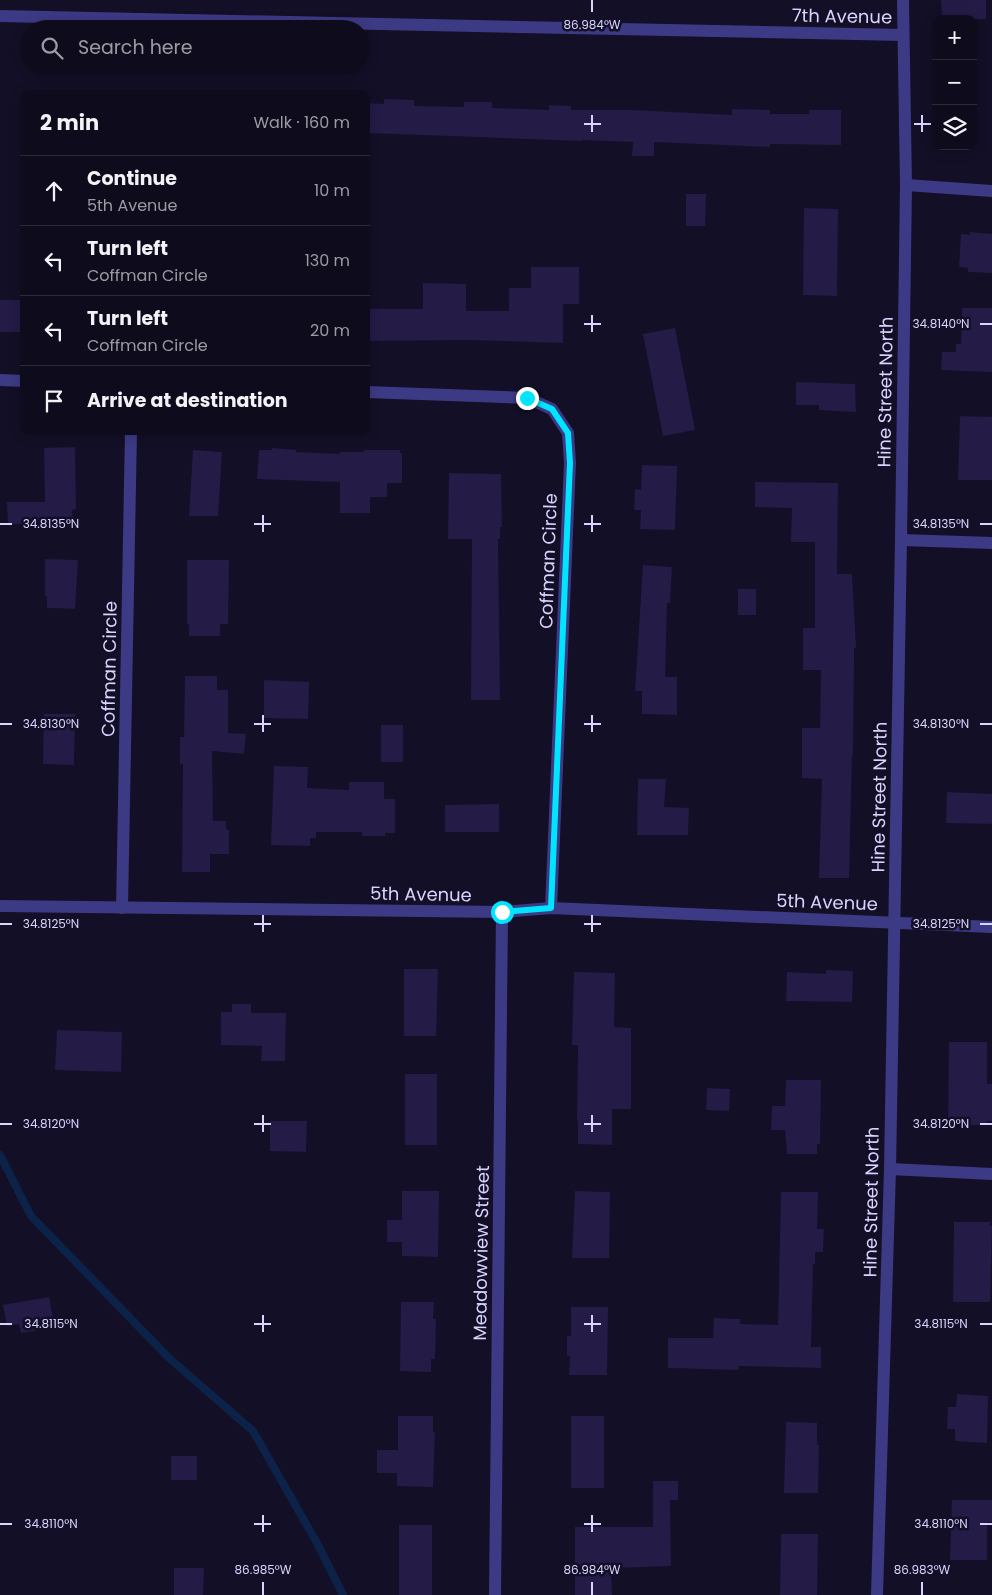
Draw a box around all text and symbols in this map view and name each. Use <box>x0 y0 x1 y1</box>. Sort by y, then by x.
street label: 7th Avenue <box>792 3 892 29</box>
map controls <box>932 15 977 150</box>
button: + <box>932 15 977 60</box>
text: 86.984°W <box>563 16 621 33</box>
search box <box>20 20 370 75</box>
icon: search <box>38 34 66 62</box>
text: Search here <box>78 34 192 61</box>
button: − <box>932 60 977 105</box>
button: layers <box>932 105 977 150</box>
text: 2 min <box>40 108 99 137</box>
text: Walk · 160 m <box>253 111 350 134</box>
text: Continue <box>87 165 177 192</box>
icon: ahead <box>40 177 68 205</box>
text: 10 m <box>314 179 350 202</box>
text: 5th Avenue <box>87 194 177 217</box>
text: Turn left <box>87 235 168 262</box>
icon: left <box>40 247 68 275</box>
text: 130 m <box>305 249 350 272</box>
text: Coffman Circle <box>87 264 208 287</box>
text: Turn left <box>87 305 168 332</box>
text: 34.8140°N <box>913 315 970 332</box>
street label: Hine Street North <box>871 316 899 468</box>
icon: left <box>40 317 68 345</box>
text: 20 m <box>310 319 350 342</box>
text: Coffman Circle <box>87 334 208 357</box>
icon: arrive <box>40 387 68 415</box>
text: Arrive at destination <box>87 387 288 414</box>
route end <box>516 387 539 410</box>
street label: Coffman Circle <box>533 493 563 629</box>
text: 34.8135°N <box>23 515 79 532</box>
text: 34.8135°N <box>913 515 969 532</box>
street label: Coffman Circle <box>95 601 123 737</box>
text: 34.8130°N <box>23 715 79 732</box>
text: 34.8130°N <box>913 715 969 732</box>
street label: Hine Street North <box>865 721 893 873</box>
street label: 5th Avenue <box>370 881 472 907</box>
street label: 5th Avenue <box>776 888 878 916</box>
route start <box>491 901 514 924</box>
text: 34.8125°N <box>23 915 79 932</box>
text: 34.8125°N <box>913 915 969 932</box>
text: 34.8120°N <box>23 1115 79 1132</box>
text: 34.8120°N <box>913 1115 969 1132</box>
street label: Hine Street North <box>857 1126 885 1278</box>
street label: Meadowview Street <box>467 1165 495 1341</box>
text: 34.8115°N <box>24 1315 78 1332</box>
text: 34.8115°N <box>914 1315 968 1332</box>
text: 34.8110°N <box>24 1515 78 1532</box>
text: 34.8110°N <box>914 1515 968 1532</box>
text: 86.985°W <box>234 1561 292 1578</box>
text: 86.984°W <box>563 1561 621 1578</box>
text: 86.983°W <box>894 1561 951 1578</box>

